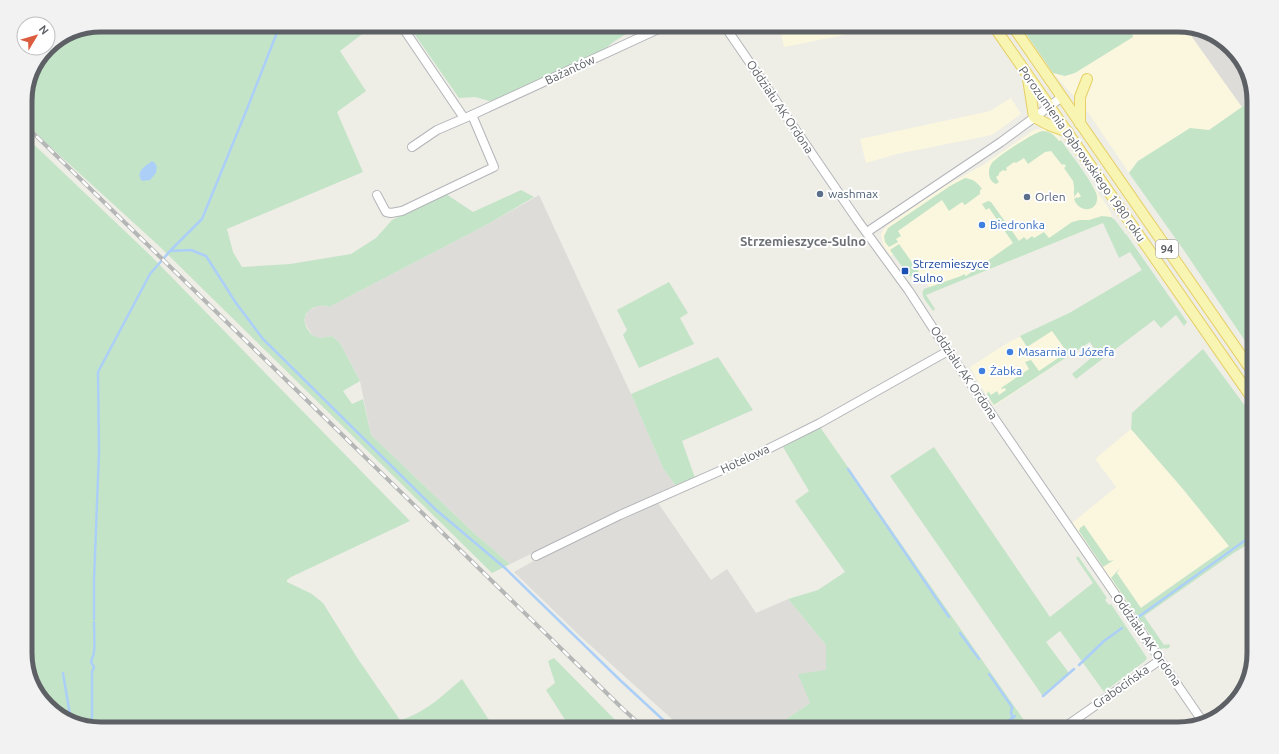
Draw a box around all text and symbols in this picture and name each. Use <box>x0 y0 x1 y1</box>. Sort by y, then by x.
north arrow <box>16 16 56 56</box>
text: N <box>37 23 51 37</box>
street label: Bażantów <box>543 52 597 87</box>
street label: Oddziału AK Ordona <box>744 58 816 156</box>
street label: Porozumienia Dąbrowskiego 1980 roku <box>1017 64 1148 244</box>
place label: washmax <box>828 187 878 200</box>
marker: washmax <box>815 189 825 199</box>
place label: Orlen <box>1035 190 1065 203</box>
marker: Orlen <box>1022 192 1032 202</box>
place label: Biedronka <box>990 218 1045 231</box>
marker: Biedronka <box>977 220 987 230</box>
district label: Strzemieszyce-Sulno <box>740 234 866 248</box>
road number: 94 <box>1156 240 1178 258</box>
place label: Strzemieszyce Sulno <box>913 257 989 284</box>
marker: Strzemieszyce Sulno <box>900 266 910 276</box>
street label: Oddziału AK Ordona <box>928 324 1000 422</box>
place label: Masarnia u Józefa <box>1018 345 1114 358</box>
marker: Masarnia u Józefa <box>1005 347 1015 357</box>
place label: Żabka <box>990 364 1022 377</box>
marker: Żabka <box>977 366 987 376</box>
street label: Hotelowa <box>718 442 771 475</box>
street label: Oddziału AK Ordona <box>1111 591 1184 688</box>
street label: Grabocińska <box>1090 662 1151 711</box>

